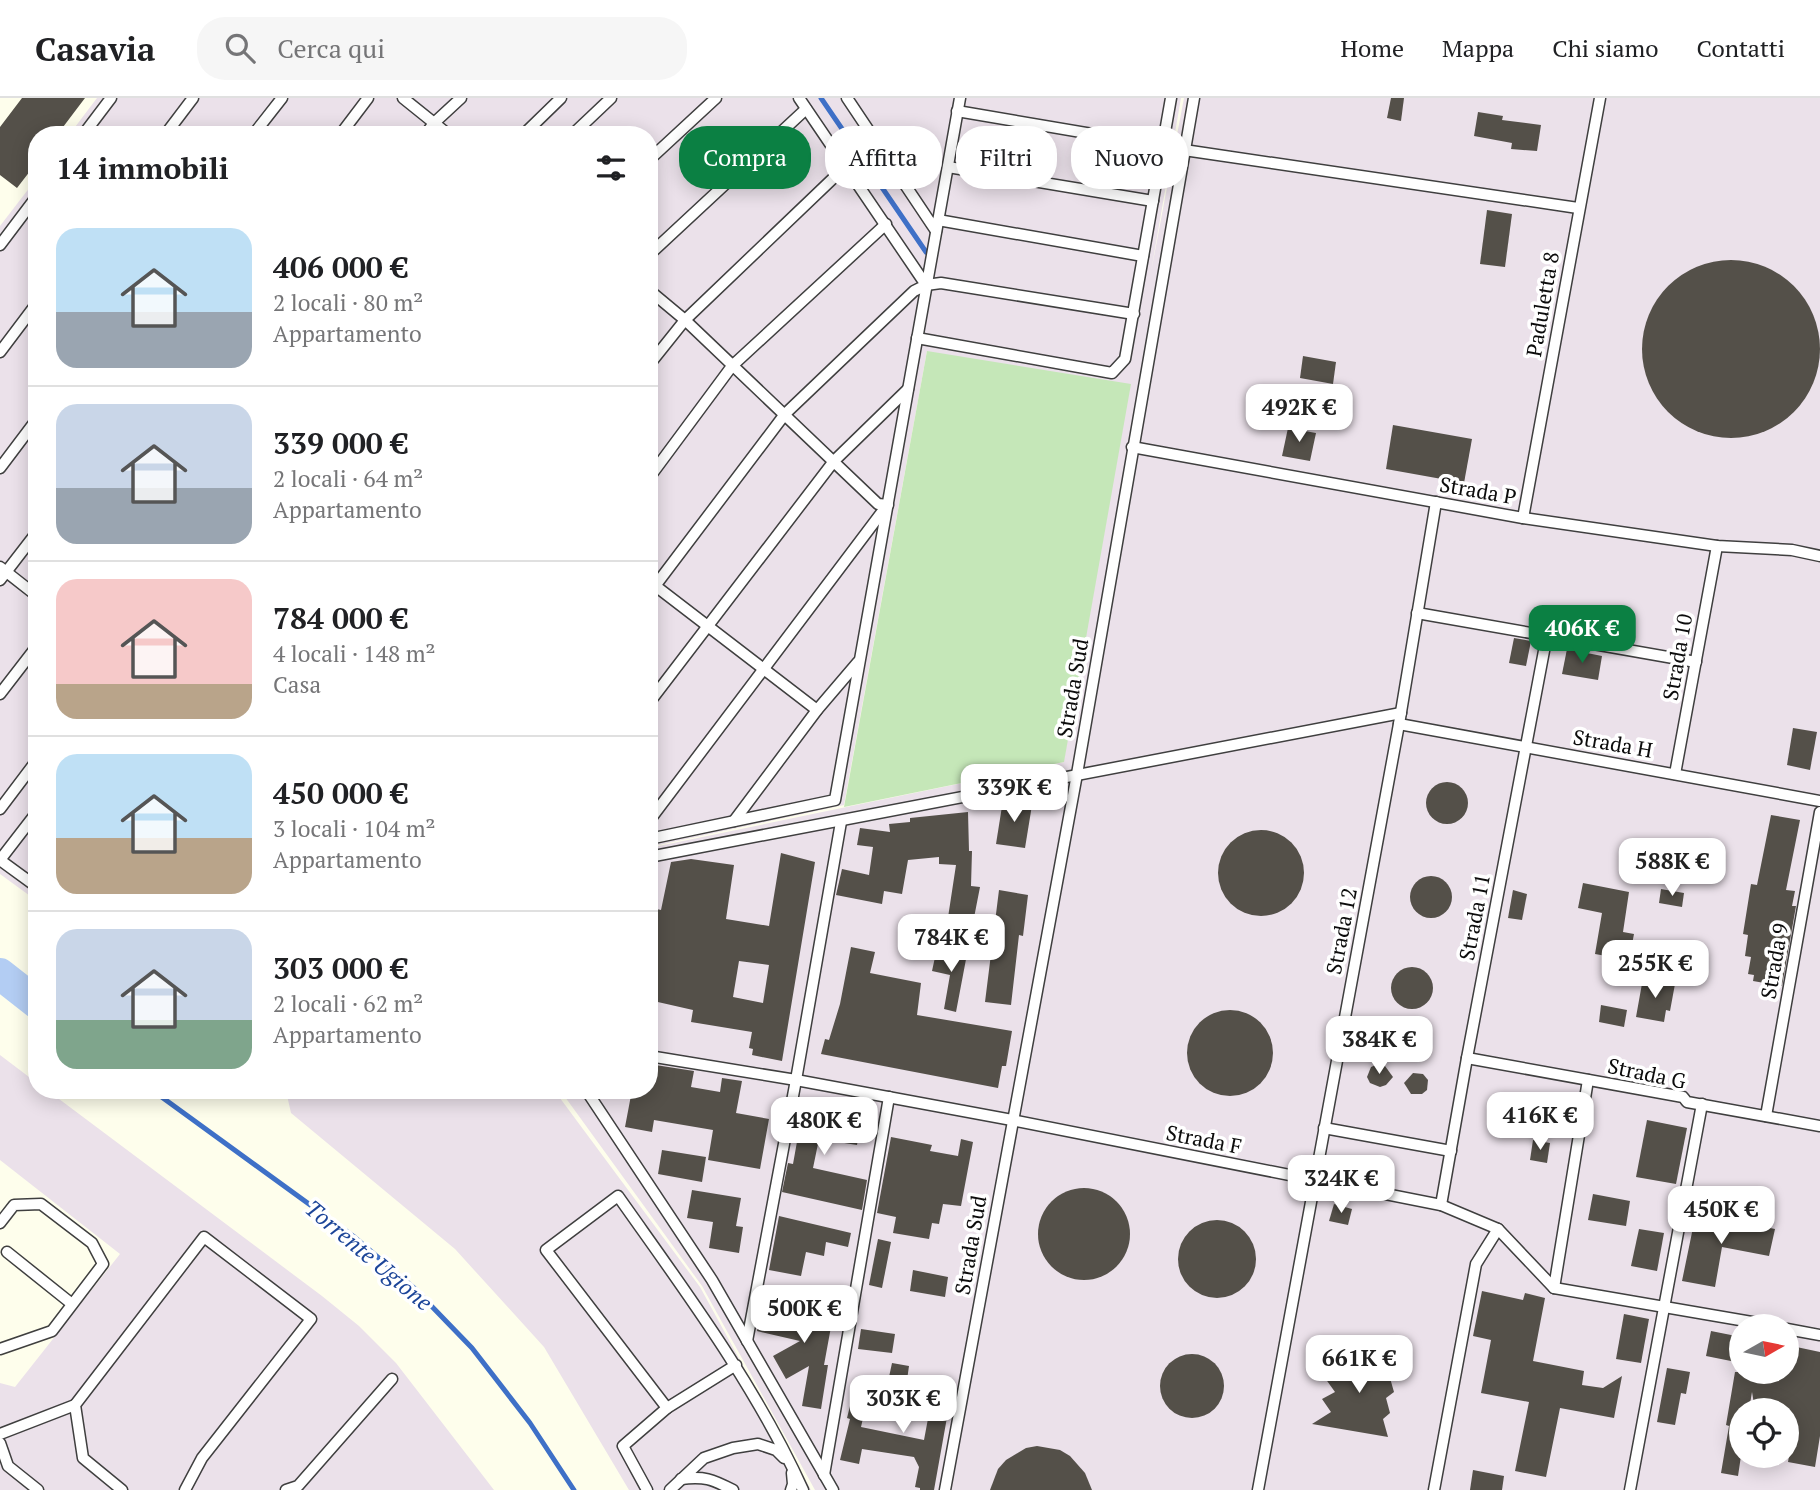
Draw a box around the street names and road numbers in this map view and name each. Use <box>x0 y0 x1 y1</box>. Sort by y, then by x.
street label: Paduletta 8 <box>1519 249 1565 359</box>
street label: Strada P <box>1437 469 1519 511</box>
street label: Strada 10 <box>1656 611 1698 703</box>
street label: Strada Sud <box>1050 636 1095 740</box>
street label: Strada H <box>1571 722 1655 764</box>
street label: Strada 11 <box>1452 871 1496 963</box>
street label: Strada 12 <box>1319 885 1363 977</box>
street label: Strada 9 <box>1754 921 1794 1001</box>
street label: Strada G <box>1605 1051 1689 1095</box>
street label: Strada F <box>1164 1118 1244 1160</box>
street label: Strada Sud <box>948 1193 993 1297</box>

